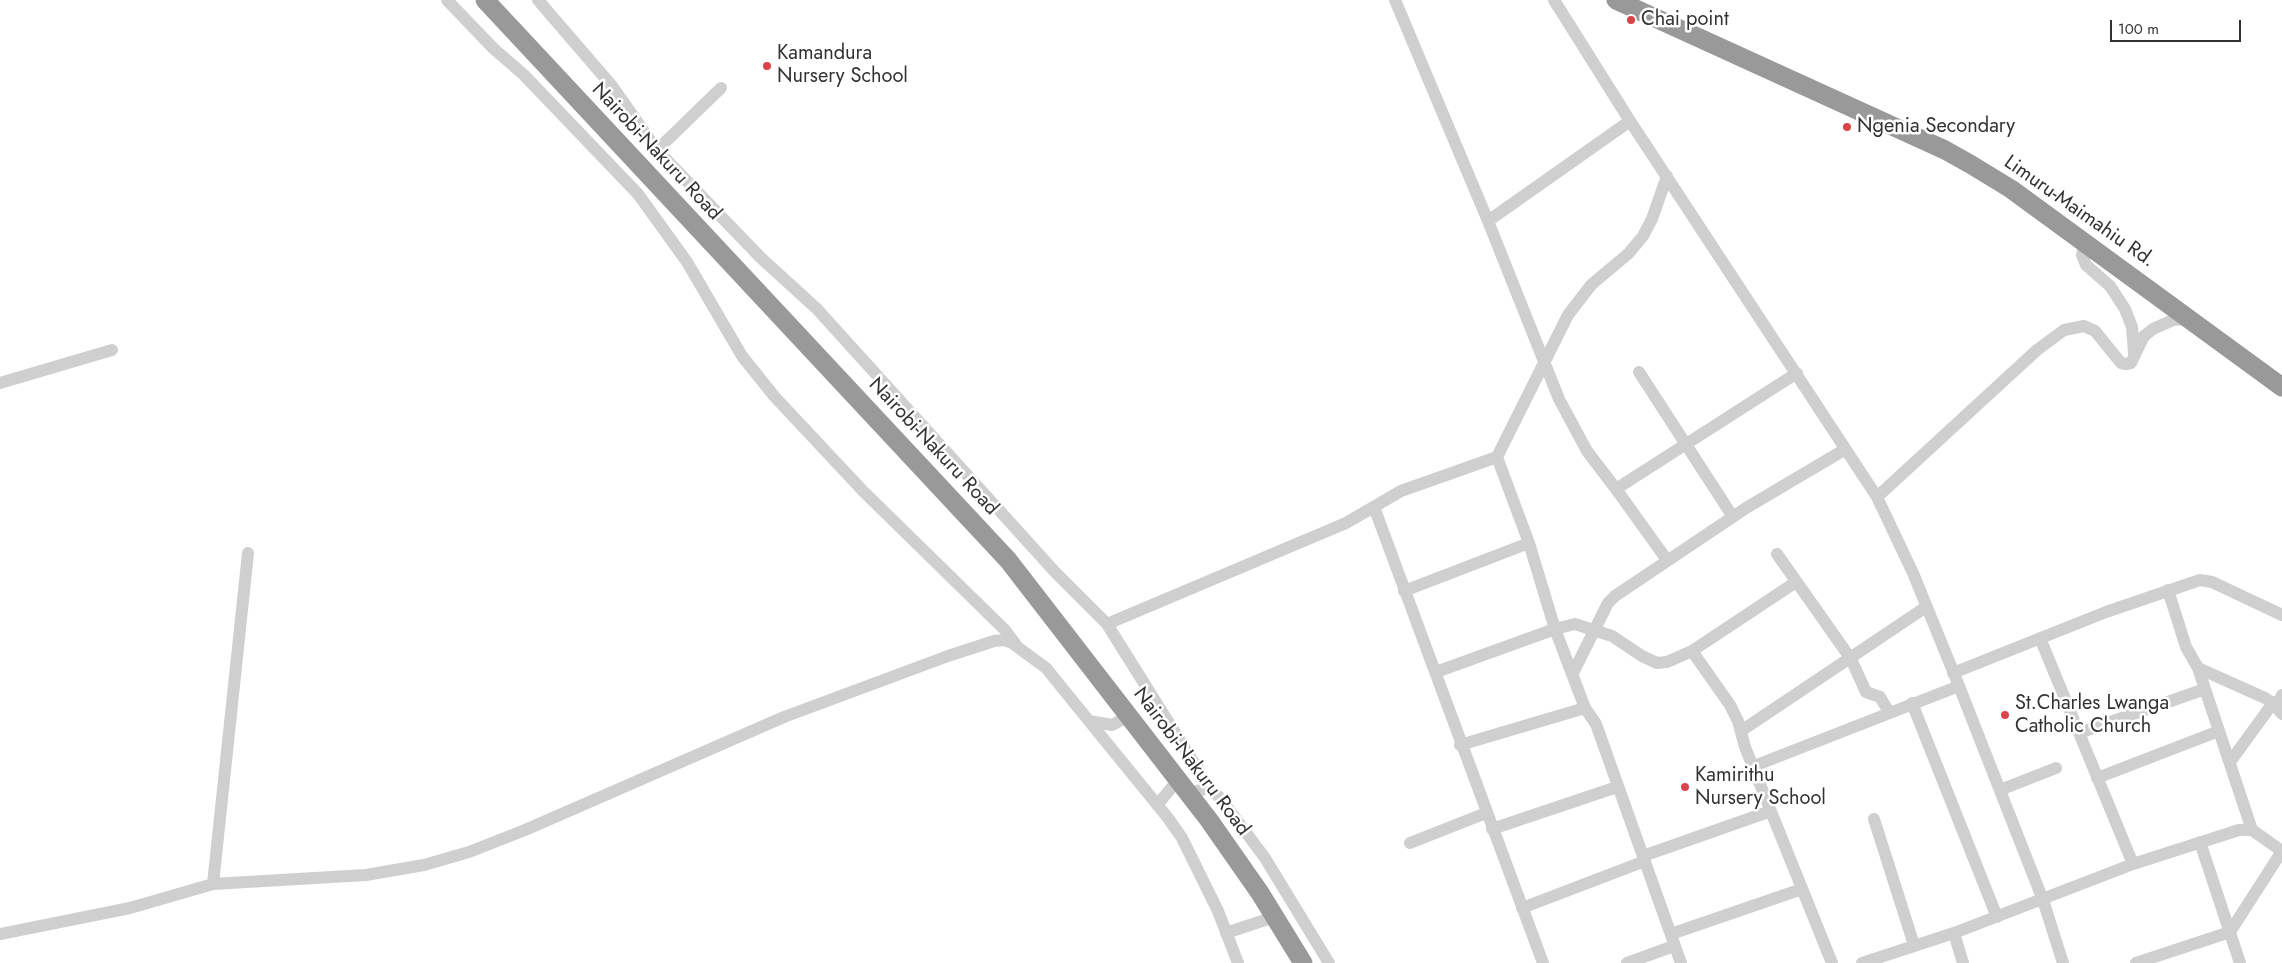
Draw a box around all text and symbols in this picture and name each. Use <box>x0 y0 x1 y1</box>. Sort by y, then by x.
place label: Chai point <box>1641 8 1729 32</box>
scale bar <box>2112 10 2243 42</box>
marker: Chai point <box>1625 14 1637 26</box>
text: 100 m <box>2118 18 2159 40</box>
place label: Kamandura Nursery School <box>777 42 908 89</box>
marker: Kamandura Nursery School <box>761 60 773 72</box>
street label: Nairobi-Nakuru Road <box>586 78 726 226</box>
place label: Ngenia Secondary <box>1857 115 2015 139</box>
marker: Ngenia Secondary <box>1841 121 1853 133</box>
street label: Limuru-Maimahiu Rd. <box>1999 151 2159 273</box>
street label: Nairobi-Nakuru Road <box>863 373 1003 521</box>
street label: Nairobi-Nakuru Road <box>1127 683 1255 841</box>
place label: St.Charles Lwanga Catholic Church <box>2015 692 2169 739</box>
marker: St.Charles Lwanga Catholic Church <box>1999 709 2011 721</box>
place label: Kamirithu Nursery School <box>1695 764 1826 811</box>
marker: Kamirithu Nursery School <box>1679 781 1691 793</box>

